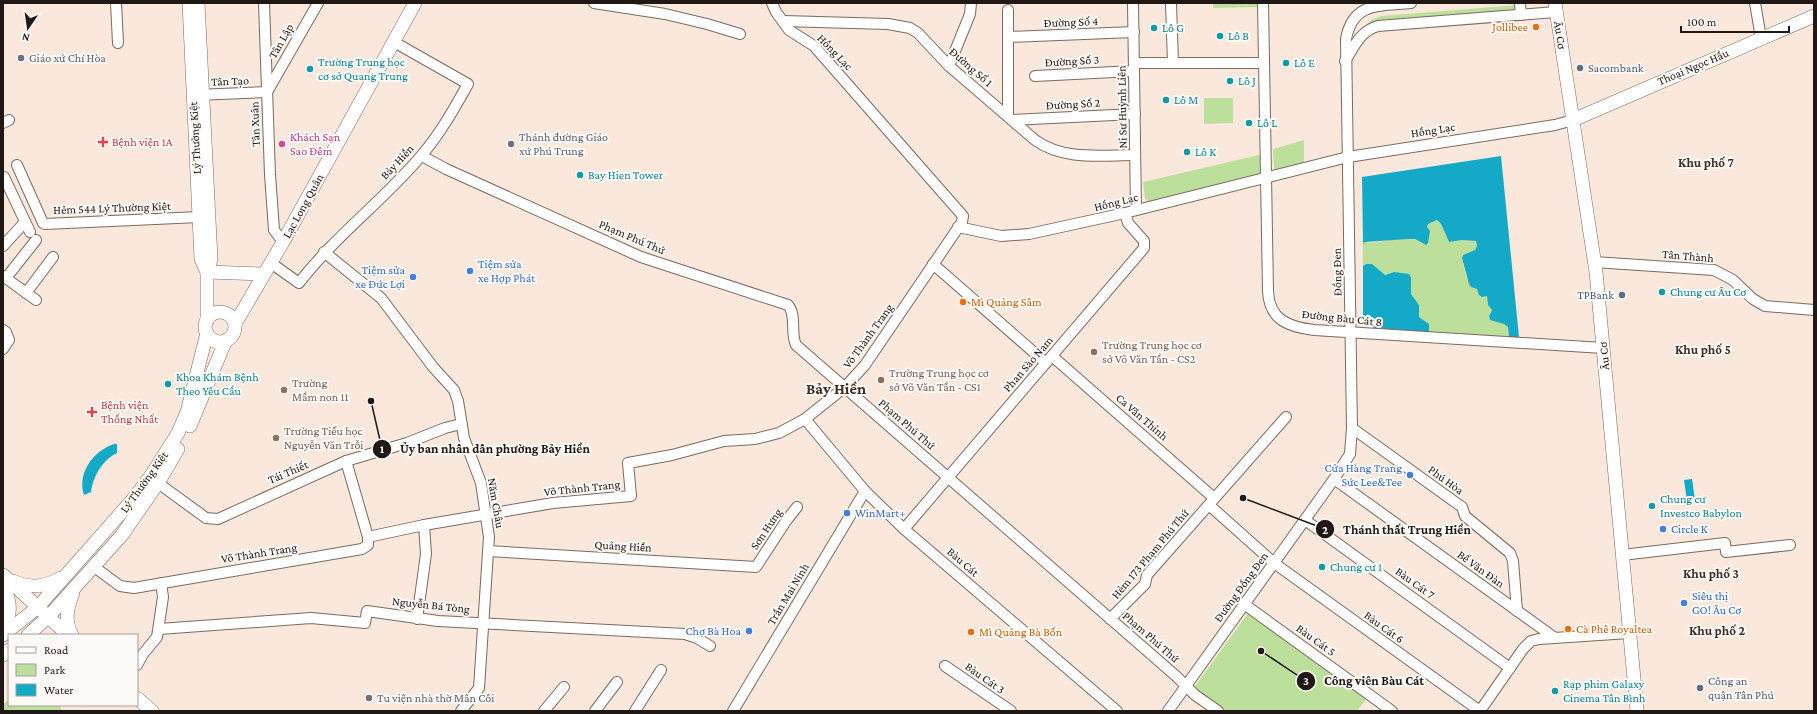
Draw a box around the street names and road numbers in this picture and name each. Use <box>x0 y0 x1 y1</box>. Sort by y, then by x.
street label: Đường Số 4 <box>1043 14 1099 30</box>
street label: Âu Cơ <box>1551 20 1569 50</box>
street label: Tân Lập <box>265 21 297 61</box>
street label: Hồng Lạc <box>814 31 856 73</box>
street label: Đường Số 1 <box>947 44 995 90</box>
street label: Thoại Ngọc Hầu <box>1655 45 1731 88</box>
street label: Đường Số 3 <box>1045 53 1100 69</box>
street label: Ni Sư Huỳnh Liên <box>1114 65 1130 149</box>
street label: Tân Tạo <box>211 73 249 89</box>
street label: Đường Số 2 <box>1045 96 1101 112</box>
street label: Lý Thường Kiệt <box>186 100 204 175</box>
street label: Tân Xuân <box>247 101 263 147</box>
street label: Hồng Lạc <box>1410 120 1456 140</box>
street label: Bảy Hiền <box>377 141 417 182</box>
street label: Lạc Long Quân <box>280 171 327 241</box>
street label: Hồng Lạc <box>1093 190 1139 214</box>
street label: Hẻm 544 Lý Thường Kiệt <box>53 199 172 217</box>
street label: Phạm Phú Thứ <box>597 217 668 257</box>
street label: Đồng Đen <box>1330 247 1344 296</box>
street label: Tân Thành <box>1662 247 1715 265</box>
street label: Võ Thành Trang <box>840 301 896 371</box>
street label: Đường Bàu Cát 8 <box>1301 307 1383 329</box>
street label: Phan Sào Nam <box>1000 333 1056 395</box>
street label: Âu Cơ <box>1596 341 1612 371</box>
street label: Ca Văn Thỉnh <box>1113 391 1171 444</box>
street label: Phạm Phú Thứ <box>876 396 939 453</box>
street label: Lý Thường Kiệt <box>117 448 172 515</box>
street label: Tái Thiết <box>266 457 311 487</box>
street label: Phú Hòa <box>1426 462 1467 498</box>
street label: Năm Châu <box>485 477 507 530</box>
street label: Võ Thành Trang <box>543 477 621 499</box>
street label: Sơn Hưng <box>747 506 785 552</box>
street label: Hẻm 173 Phạm Phú Thứ <box>1108 506 1192 602</box>
street label: Quảng Hiền <box>594 538 652 555</box>
street label: Võ Thành Trang <box>220 540 298 566</box>
street label: Bàu Cát <box>944 544 982 580</box>
street label: Bế Văn Đàn <box>1455 547 1508 591</box>
street label: Đường Đồng Đen <box>1211 549 1271 625</box>
street label: Trần Mai Ninh <box>764 560 812 627</box>
street label: Bàu Cát 7 <box>1393 564 1438 602</box>
street label: Nguyễn Bá Tòng <box>392 594 471 616</box>
street label: Bàu Cát 6 <box>1361 608 1407 646</box>
street label: Phạm Phú Thứ <box>1120 609 1183 666</box>
street label: Bàu Cát 5 <box>1294 621 1338 659</box>
street label: Bàu Cát 3 <box>962 659 1008 697</box>

